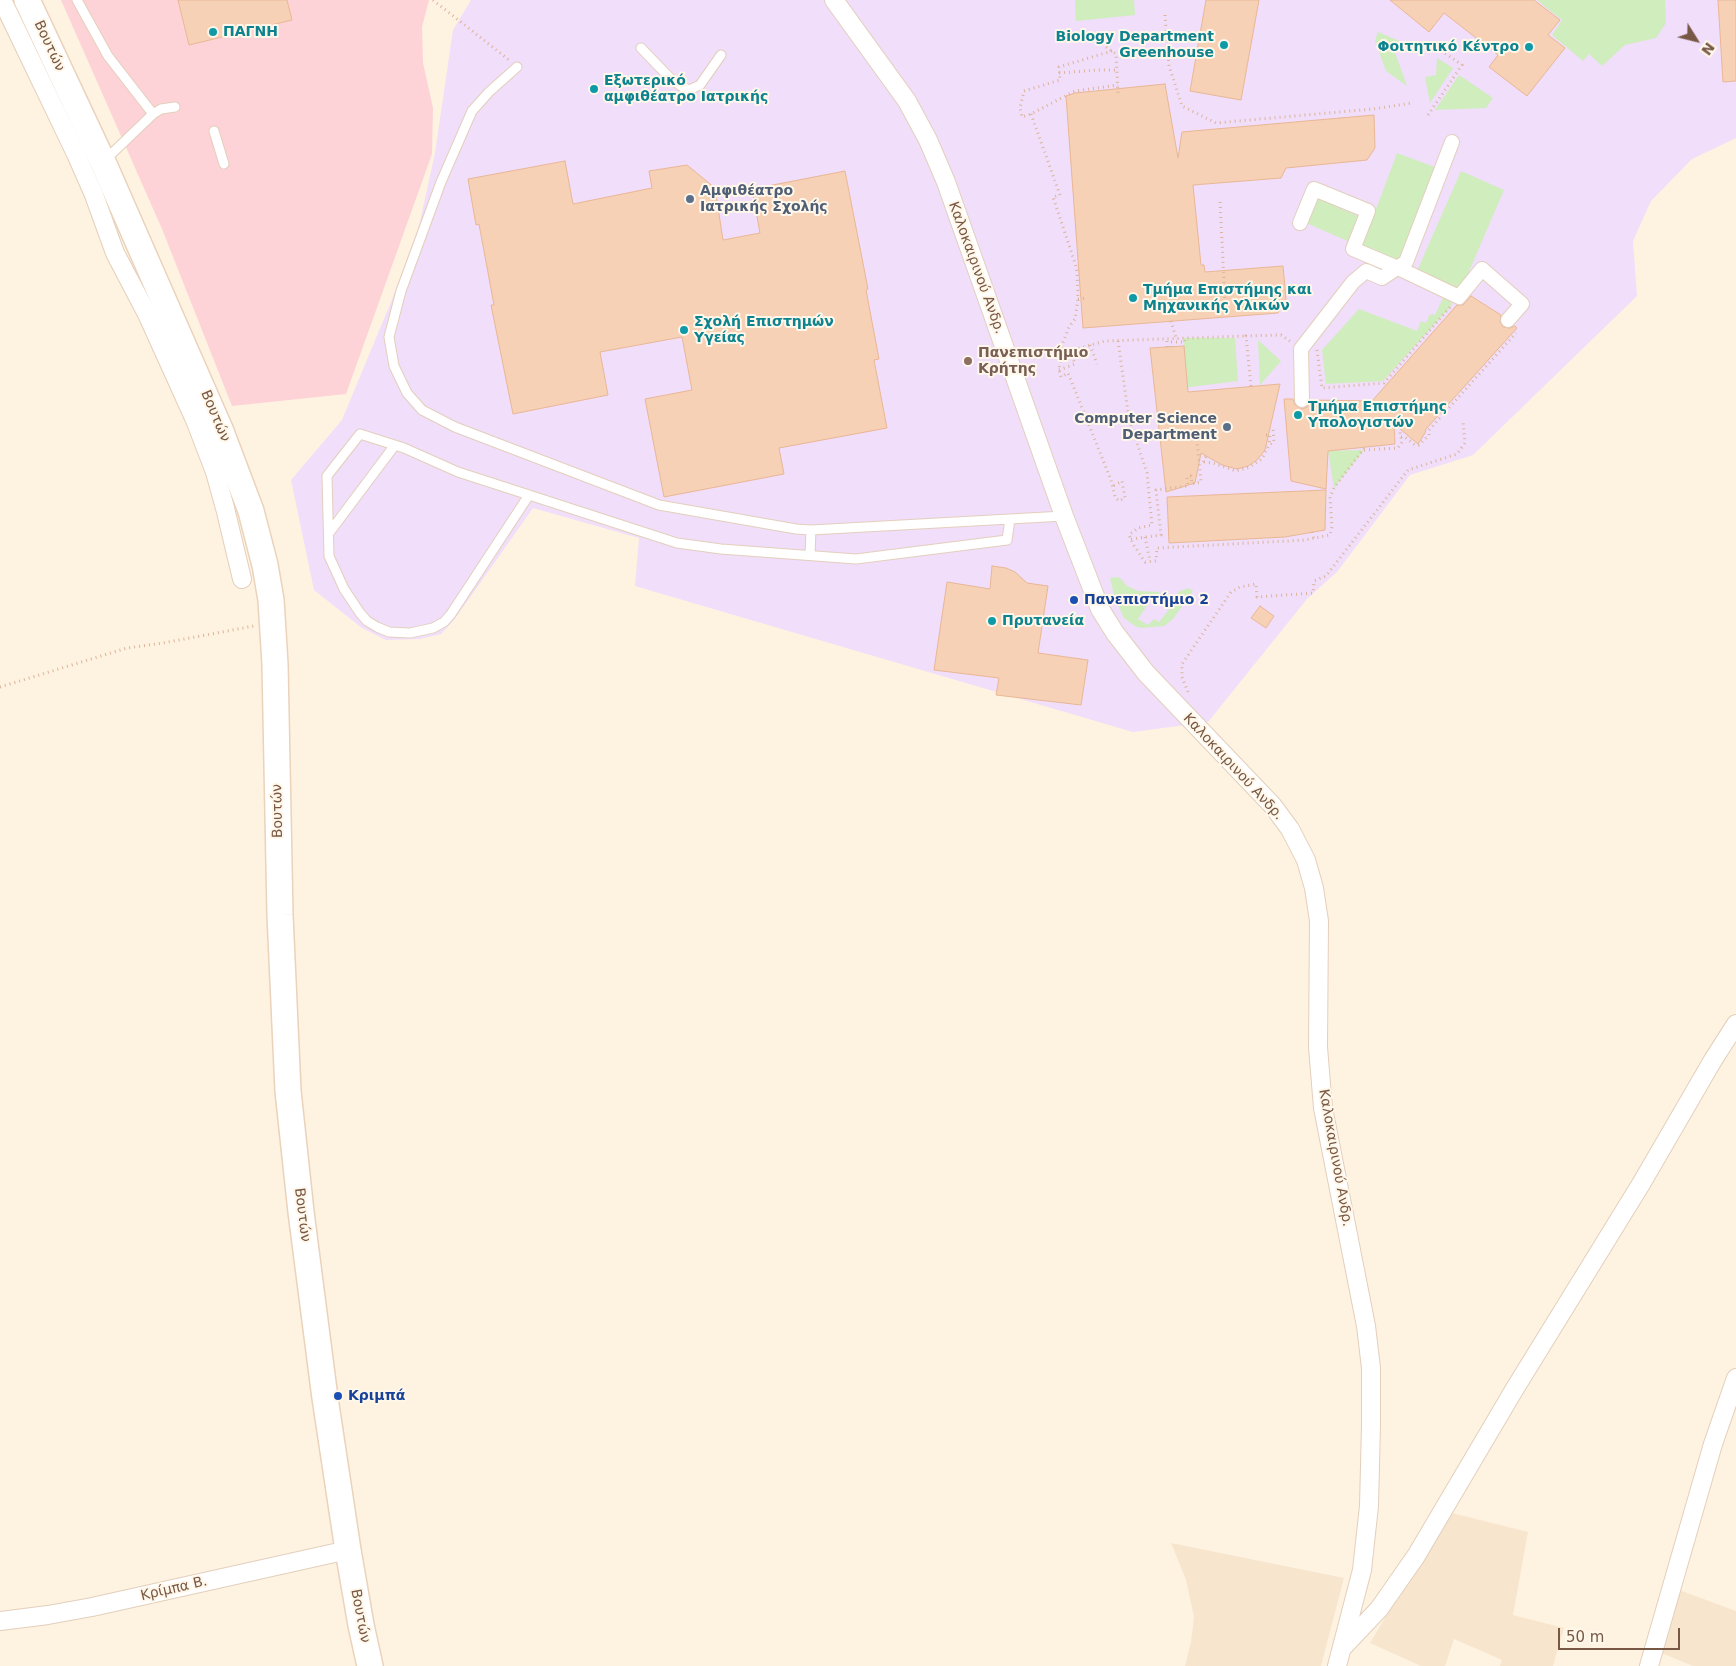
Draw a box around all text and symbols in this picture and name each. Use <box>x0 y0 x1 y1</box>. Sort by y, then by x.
north arrow <box>1671 15 1721 65</box>
street label: Βουτών <box>30 18 68 74</box>
place label: ΠΑΓΝΗ <box>223 24 278 40</box>
marker: ΠΑΓΝΗ <box>207 26 219 38</box>
place label: Biology Department Greenhouse <box>1056 29 1214 62</box>
marker: Biology Department Greenhouse <box>1218 39 1230 51</box>
place label: Φοιτητικό Κέντρο <box>1378 39 1519 55</box>
text: N <box>1698 39 1718 58</box>
marker: Φοιτητικό Κέντρο <box>1523 41 1535 53</box>
place label: Εξωτερικό αμφιθέατρο Ιατρικής <box>604 73 768 105</box>
marker: Εξωτερικό αμφιθέατρο Ιατρικής <box>588 83 600 95</box>
place label: Αμφιθέατρο Ιατρικής Σχολής <box>700 183 828 216</box>
marker: Αμφιθέατρο Ιατρικής Σχολής <box>684 193 696 205</box>
street label: Καλοκαιρινού Ανδρ. <box>944 200 1008 336</box>
place label: Τμήμα Επιστήμης και Μηχανικής Υλικών <box>1143 282 1312 314</box>
marker: Τμήμα Επιστήμης και Μηχανικής Υλικών <box>1127 292 1139 304</box>
place label: Σχολή Επιστημών Υγείας <box>694 314 834 347</box>
marker: Σχολή Επιστημών Υγείας <box>678 324 690 336</box>
place label: Πανεπιστήμιο Κρήτης <box>978 345 1088 378</box>
marker: Πανεπιστήμιο Κρήτης <box>962 355 974 367</box>
street label: Βουτών <box>197 388 233 444</box>
place label: Τμήμα Επιστήμης Υπολογιστών <box>1308 399 1447 432</box>
marker: Τμήμα Επιστήμης Υπολογιστών <box>1292 409 1304 421</box>
place label: Computer Science Department <box>1074 411 1217 444</box>
marker: Computer Science Department <box>1221 421 1233 433</box>
place label: Πανεπιστήμιο 2 <box>1084 592 1209 608</box>
marker: Πανεπιστήμιο 2 <box>1068 594 1080 606</box>
place label: Πρυτανεία <box>1002 613 1084 629</box>
marker: Πρυτανεία <box>986 615 998 627</box>
street label: Καλοκαιρινού Ανδρ. <box>1179 710 1287 824</box>
street label: Βουτών <box>269 784 287 838</box>
street label: Καλοκαιρινού Ανδρ. <box>1315 1088 1355 1228</box>
street label: Βουτών <box>290 1187 314 1243</box>
place label: Κριμπά <box>348 1388 405 1404</box>
marker: Κριμπά <box>332 1390 344 1402</box>
street label: Κρίμπα Β. <box>139 1573 209 1605</box>
street label: Βουτών <box>347 1588 373 1644</box>
scale bar <box>1561 1618 1684 1650</box>
text: 50 m <box>1566 1628 1604 1646</box>

